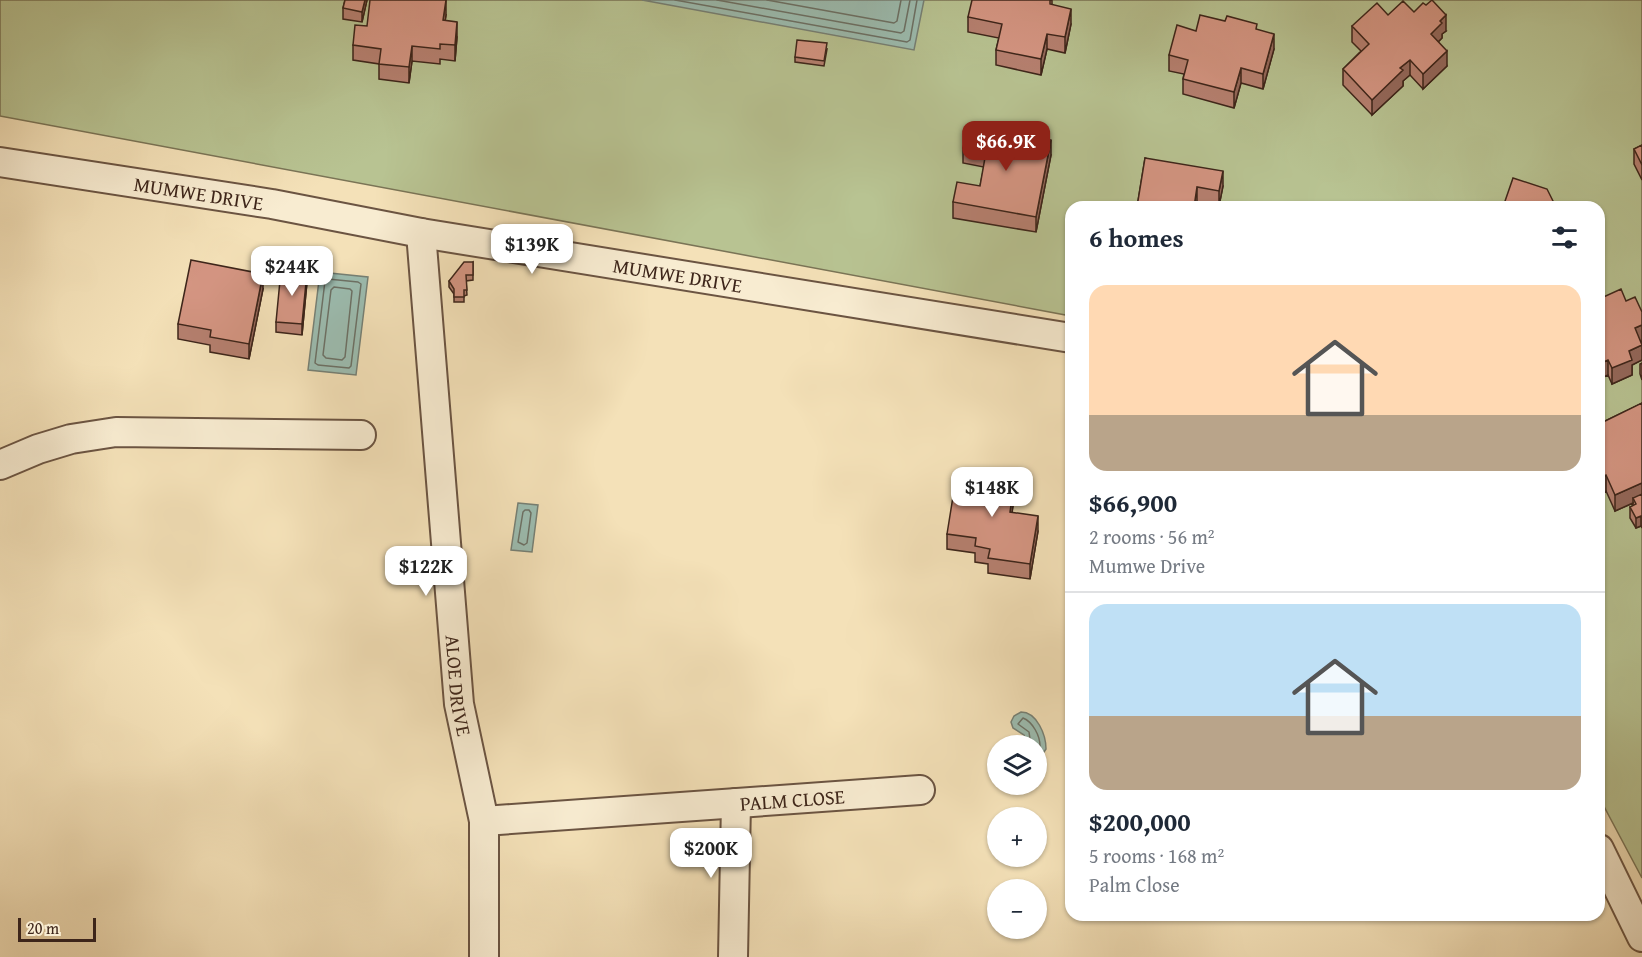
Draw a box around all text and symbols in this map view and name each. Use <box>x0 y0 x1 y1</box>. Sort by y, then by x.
pin: $66.9K <box>957 121 1055 172</box>
text: $66.9K <box>976 126 1036 155</box>
street label: MUMWE DRIVE <box>132 168 265 217</box>
text: 6 homes <box>1089 218 1184 257</box>
icon: filters <box>1548 221 1581 254</box>
pin: $139K <box>490 224 574 275</box>
text: $139K <box>505 229 559 258</box>
pin: $244K <box>250 246 334 297</box>
street label: MUMWE DRIVE <box>611 250 744 299</box>
text: $244K <box>265 251 319 280</box>
icon: home <box>1281 324 1389 432</box>
pin: $148K <box>950 467 1034 518</box>
text: $148K <box>965 472 1019 501</box>
text: $66,900 <box>1089 483 1177 522</box>
text: 2 rooms · 56 m² <box>1089 522 1215 551</box>
pin: $122K <box>384 546 468 597</box>
text: $122K <box>399 551 453 580</box>
text: Mumwe Drive <box>1089 551 1205 580</box>
street label: ALOE DRIVE <box>439 634 480 739</box>
icon: home <box>1281 643 1389 751</box>
map controls <box>987 735 1047 939</box>
button: layers <box>987 735 1047 795</box>
street label: PALM CLOSE <box>739 781 846 817</box>
text: $200,000 <box>1089 802 1191 841</box>
button: + <box>987 807 1047 867</box>
pin: $200K <box>669 828 753 879</box>
text: $200K <box>684 833 738 862</box>
text: 5 rooms · 168 m² <box>1089 841 1224 870</box>
text: Palm Close <box>1089 870 1180 899</box>
button: − <box>987 879 1047 939</box>
scale bar <box>18 915 96 942</box>
text: 20 m <box>27 916 59 940</box>

